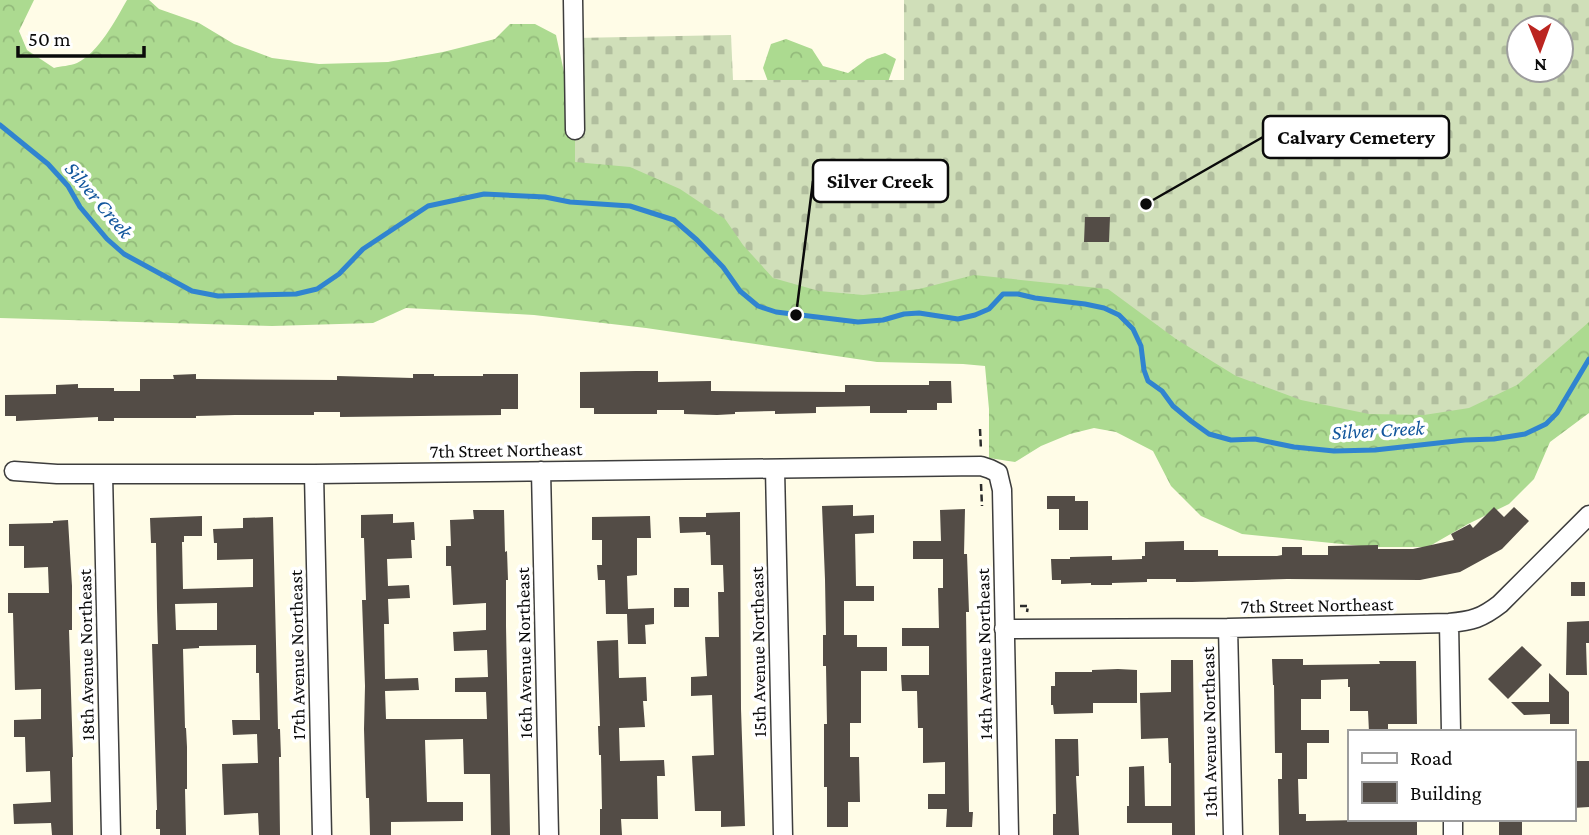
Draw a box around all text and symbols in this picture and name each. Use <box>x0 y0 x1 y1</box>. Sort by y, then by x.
scale bar <box>18 14 144 58</box>
north arrow <box>1505 14 1575 84</box>
text: 50 m <box>28 27 71 51</box>
text: N <box>1534 55 1547 76</box>
callout: Calvary Cemetery <box>1263 116 1449 158</box>
text: Calvary Cemetery <box>1277 125 1436 149</box>
water label: Silver Creek <box>60 157 139 244</box>
callout: Silver Creek <box>813 160 948 202</box>
text: Silver Creek <box>827 169 934 193</box>
water label: Silver Creek <box>1331 416 1426 444</box>
street label: 7th Street Northeast <box>429 438 583 462</box>
street label: 16th Avenue Northeast <box>512 566 536 739</box>
street label: 15th Avenue Northeast <box>746 566 770 738</box>
street label: 14th Avenue Northeast <box>972 567 996 740</box>
street label: 18th Avenue Northeast <box>74 568 98 741</box>
street label: 17th Avenue Northeast <box>285 569 309 740</box>
street label: 7th Street Northeast <box>1240 593 1394 617</box>
street label: 13th Avenue Northeast <box>1197 646 1221 818</box>
legend <box>1348 730 1575 821</box>
text: Road <box>1410 746 1453 770</box>
text: Building <box>1410 781 1482 805</box>

